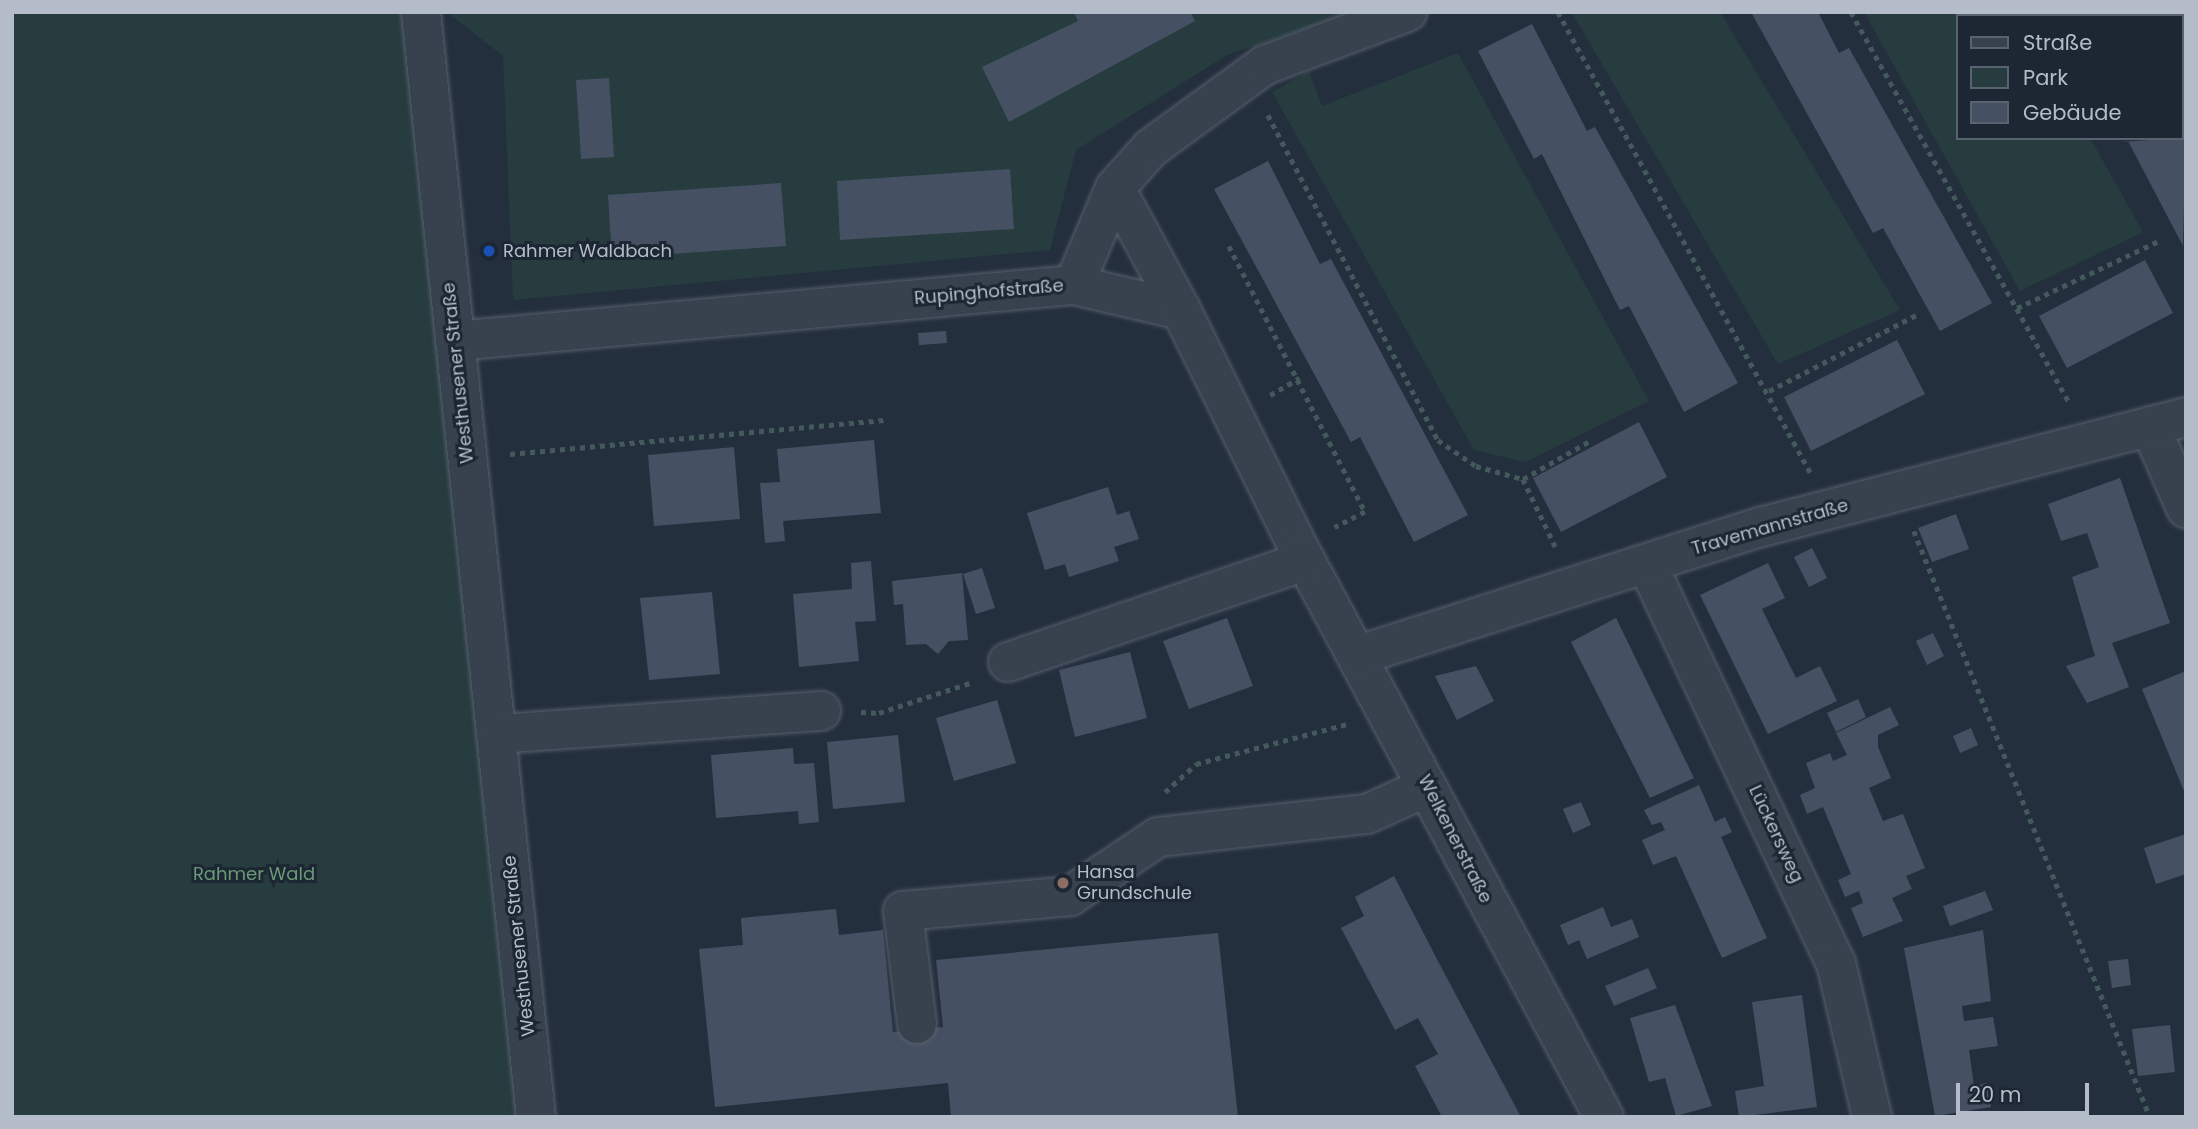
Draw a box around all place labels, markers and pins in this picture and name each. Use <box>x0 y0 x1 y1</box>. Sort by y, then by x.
place label: Rahmer Waldbach <box>503 240 672 262</box>
marker: Rahmer Waldbach <box>481 243 497 259</box>
place label: Hansa Grundschule <box>1077 862 1192 904</box>
marker: Hansa Grundschule <box>1055 875 1071 891</box>

